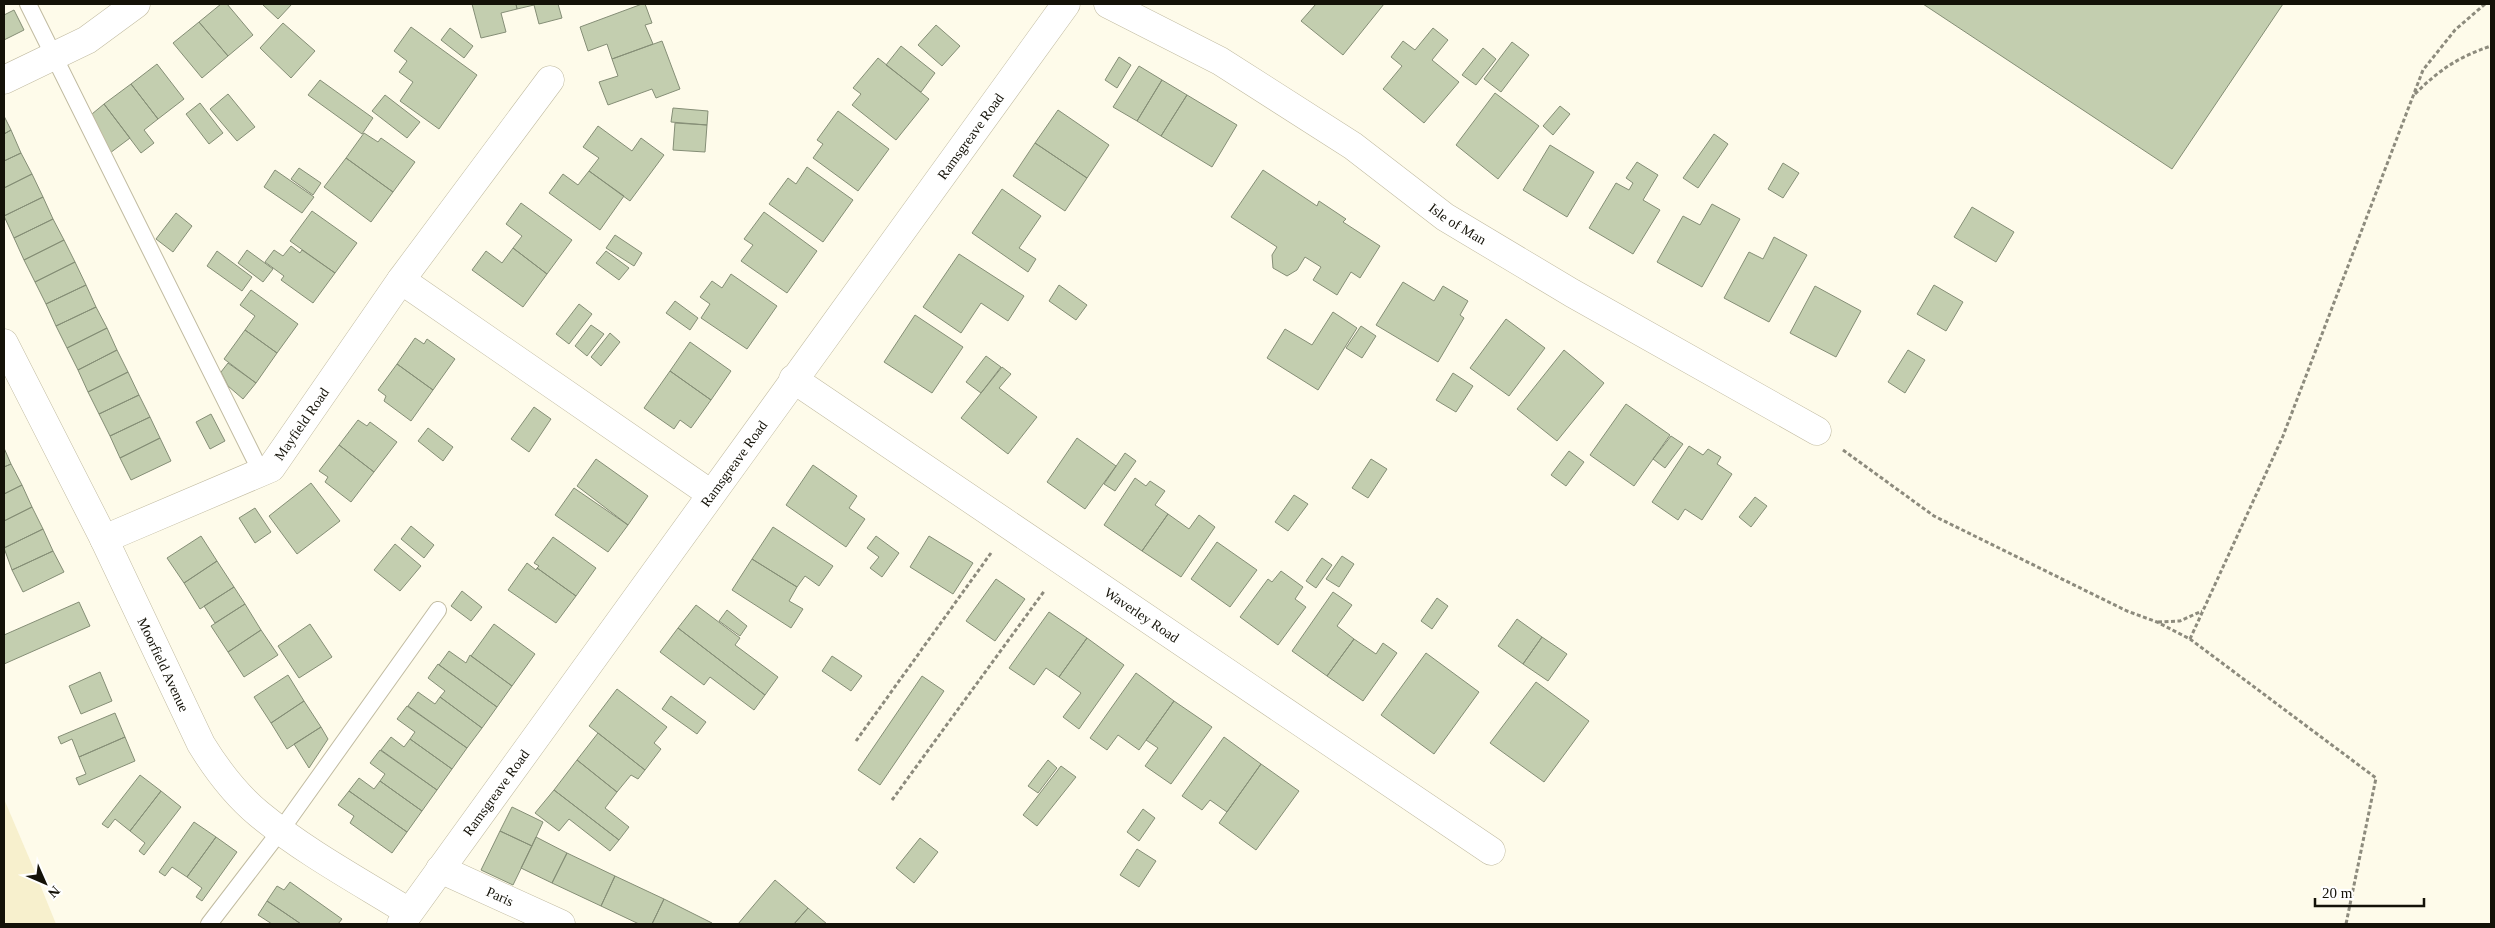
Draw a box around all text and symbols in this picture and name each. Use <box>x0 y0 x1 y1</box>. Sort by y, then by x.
street label: Ramsgreave Road <box>934 90 1006 182</box>
street label: Isle of Man <box>1426 200 1489 247</box>
street label: Mayfield Road <box>271 385 332 463</box>
street label: Ramsgreave Road <box>698 418 770 510</box>
street label: Waverley Road <box>1102 584 1182 645</box>
street label: Moorfield Avenue <box>135 615 192 714</box>
street label: Ramsgreave Road <box>460 747 532 839</box>
north arrow <box>20 858 70 908</box>
scale bar <box>2315 876 2424 908</box>
text: N <box>45 883 63 901</box>
street label: Paris <box>484 884 516 909</box>
text: 20 m <box>2322 885 2353 901</box>

